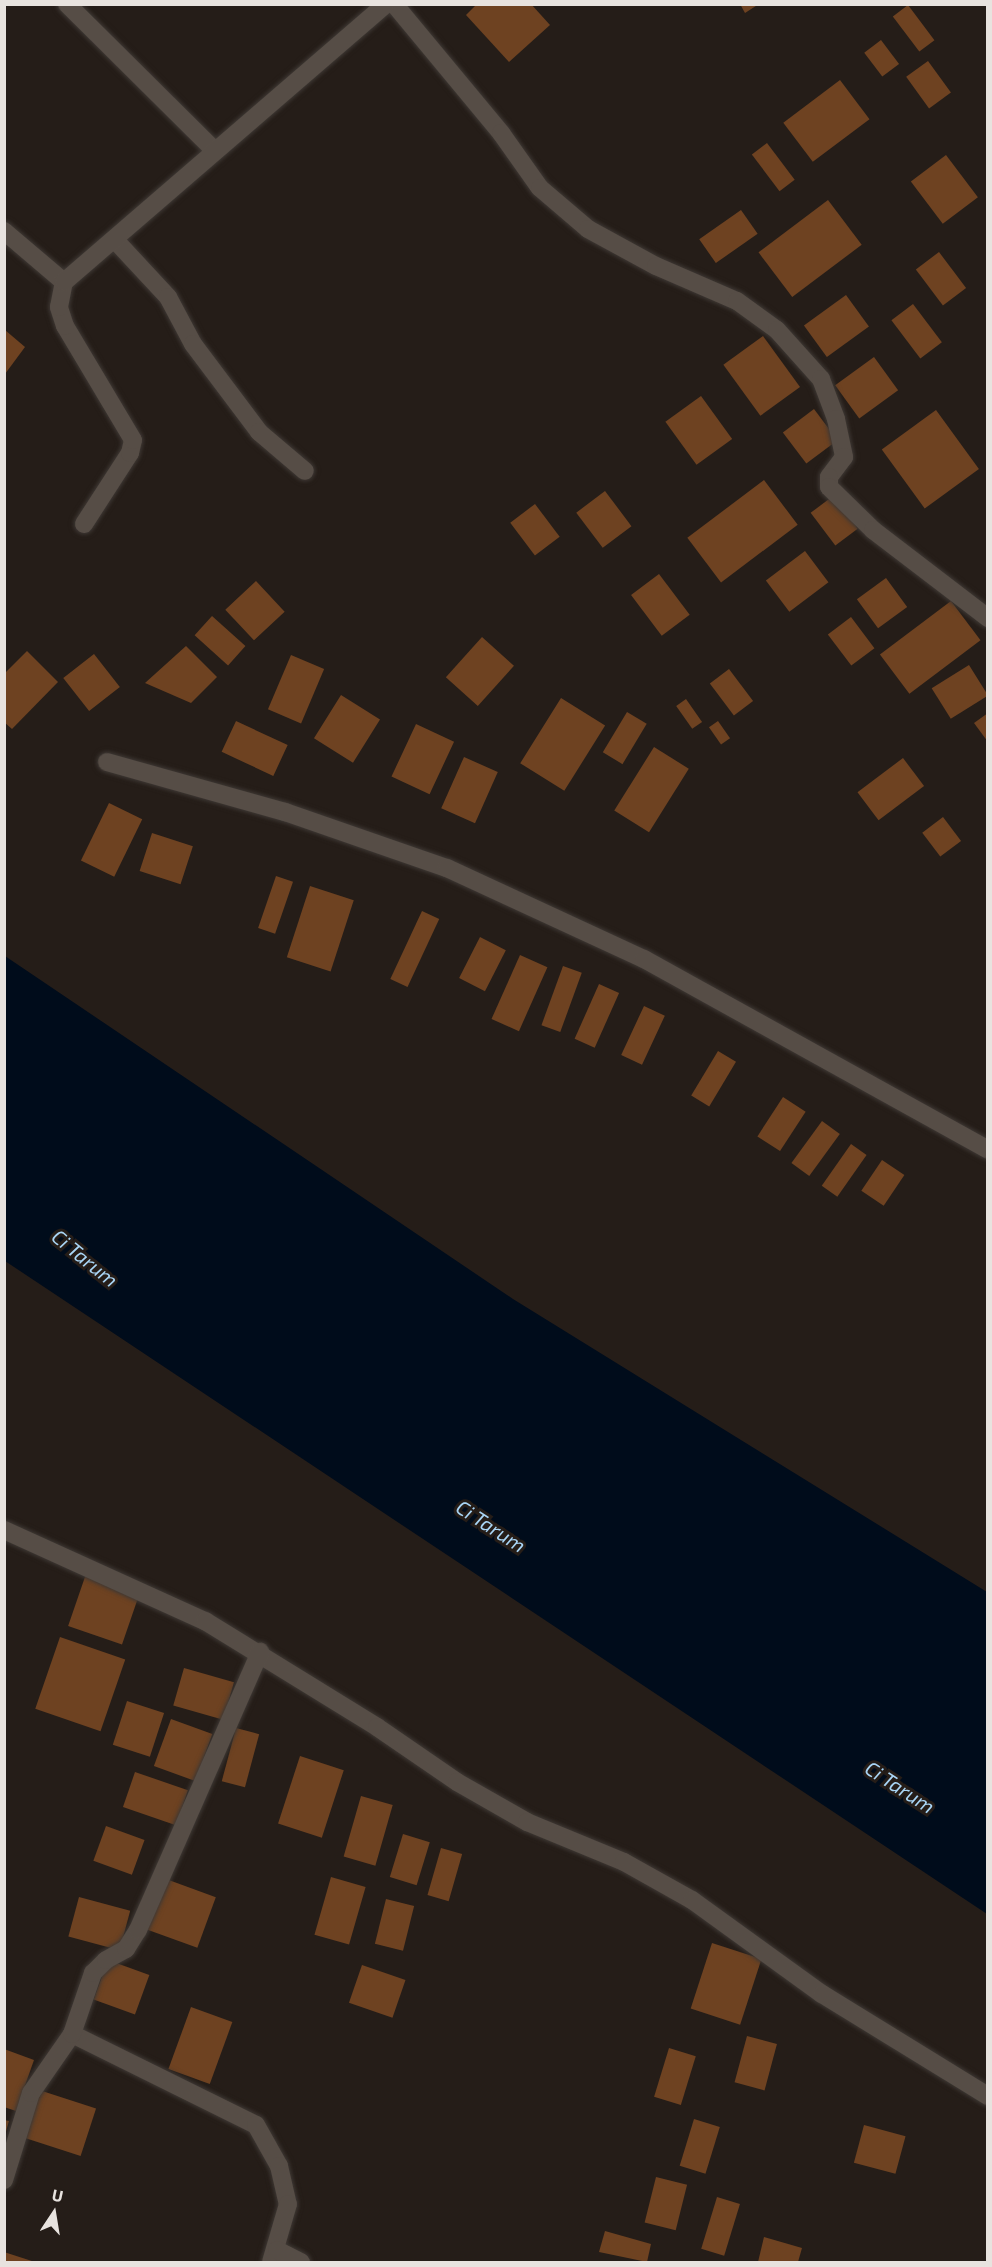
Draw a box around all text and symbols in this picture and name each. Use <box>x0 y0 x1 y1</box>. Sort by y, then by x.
water label: Ci Tarum <box>47 1224 123 1292</box>
water label: Ci Tarum <box>452 1495 530 1557</box>
water label: Ci Tarum <box>861 1756 939 1818</box>
north arrow <box>24 2183 84 2243</box>
text: U <box>50 2184 65 2205</box>

